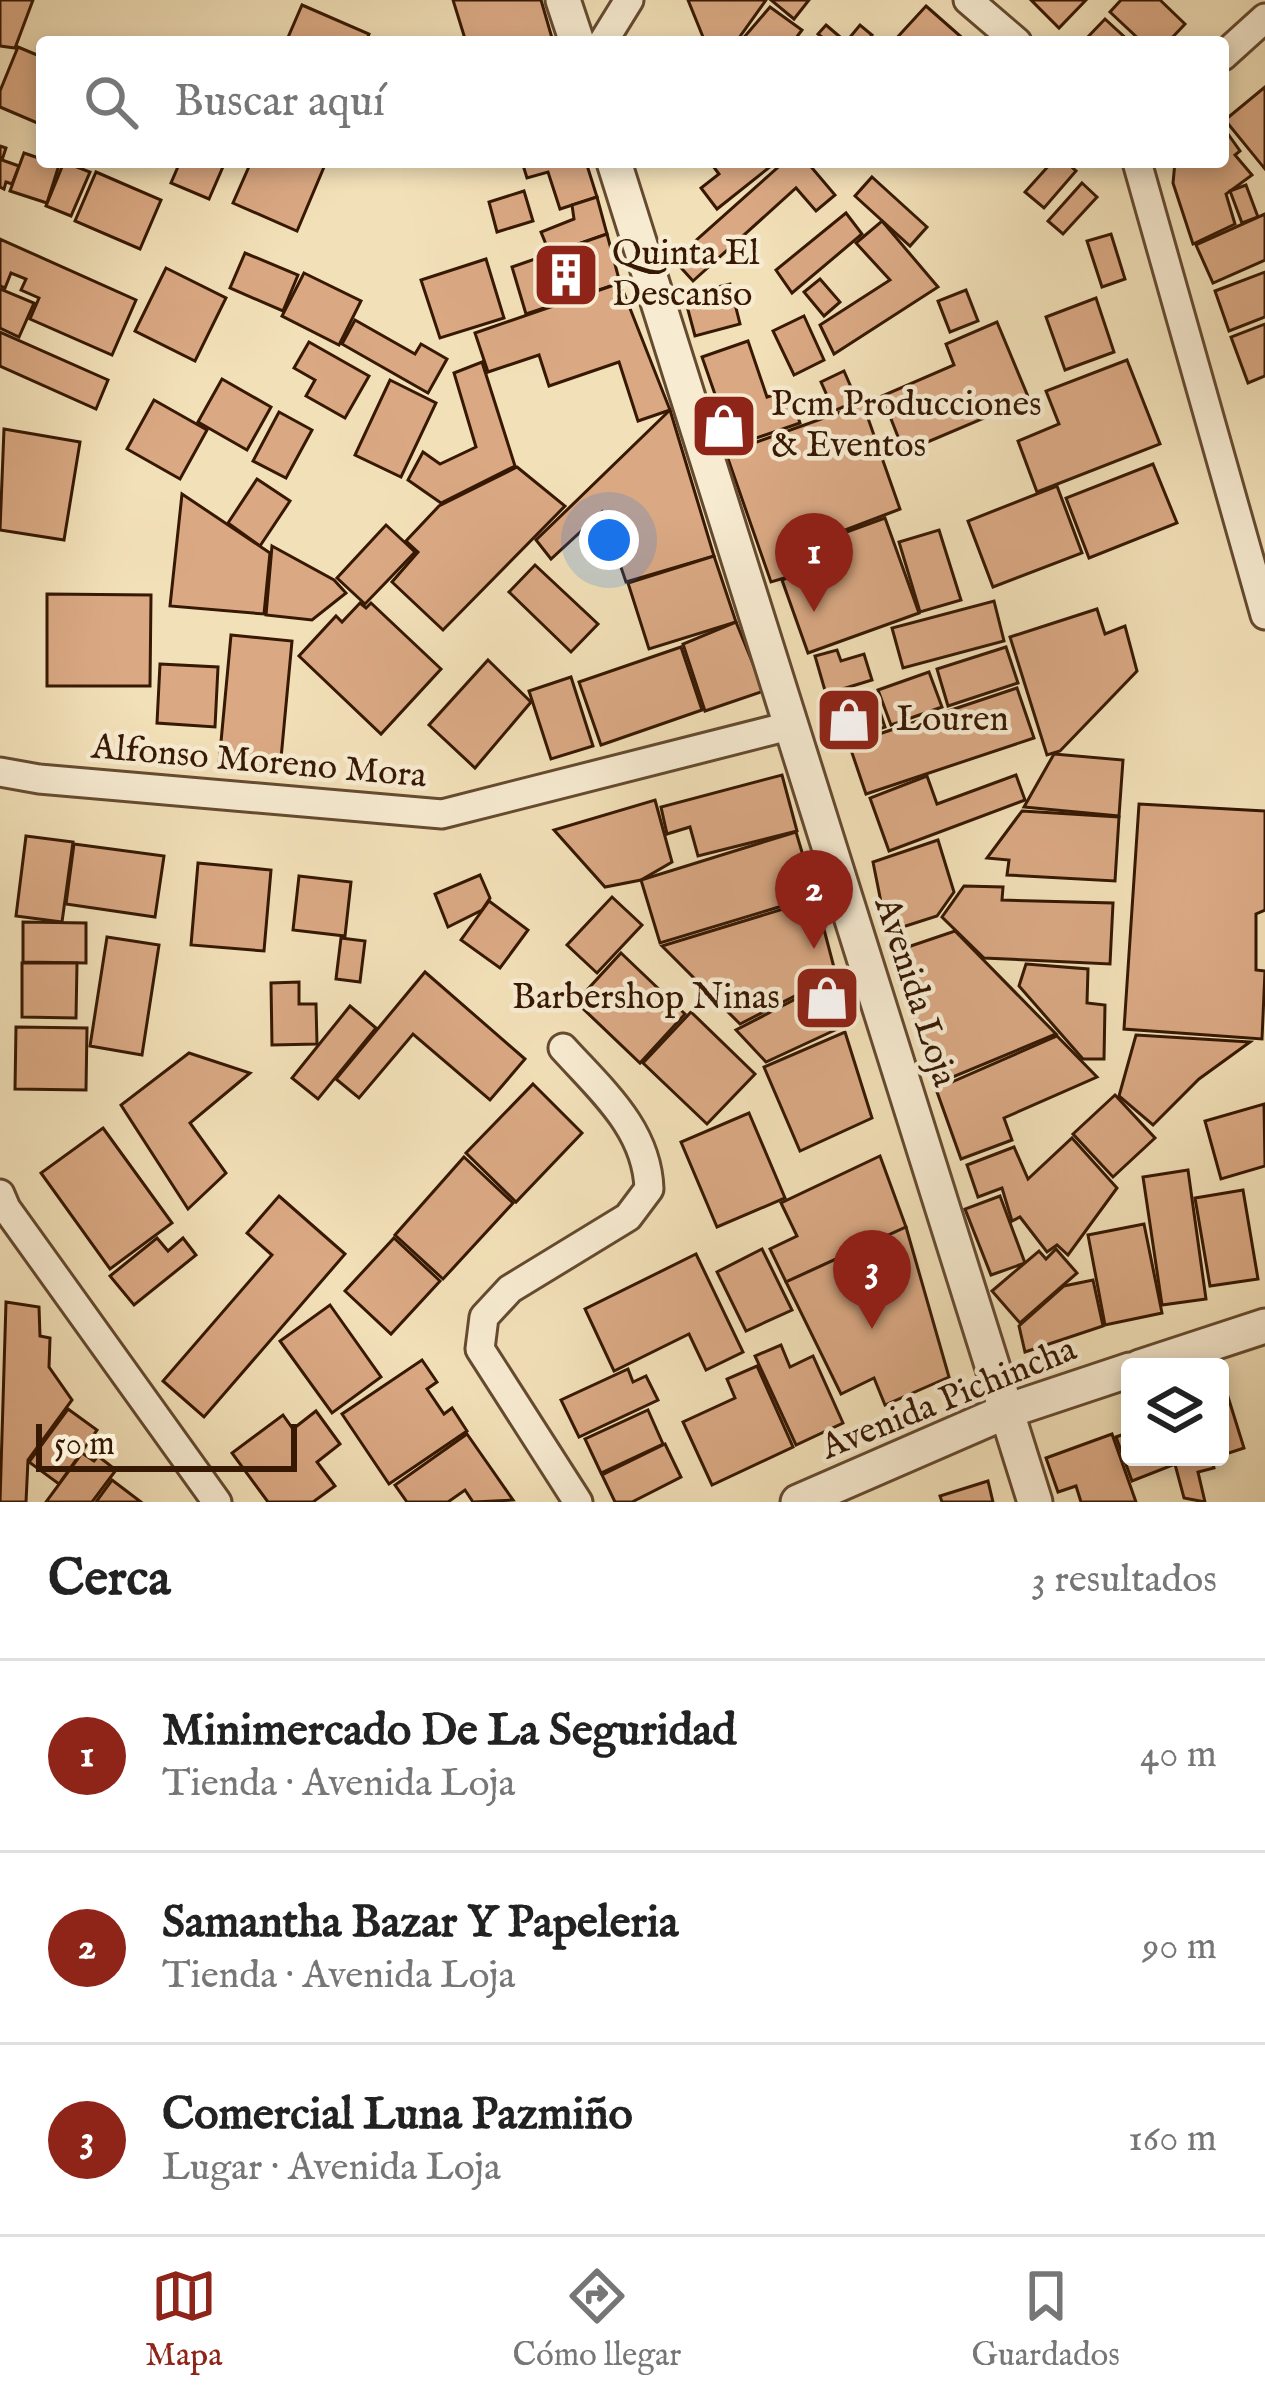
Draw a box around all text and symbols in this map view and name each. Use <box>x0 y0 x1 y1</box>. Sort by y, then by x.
search box <box>36 36 1229 168</box>
icon: search <box>78 69 144 135</box>
text: Buscar aquí <box>174 74 385 131</box>
place label: Quinta El Descanso <box>612 231 760 318</box>
building icon: Quinta El Descanso <box>531 240 601 310</box>
place label: Pcm Producciones & Eventos <box>771 382 1042 469</box>
shop icon: Pcm Producciones & Eventos <box>689 391 759 461</box>
your location <box>579 510 639 570</box>
pin: 1 <box>775 513 853 612</box>
shop icon: Louren <box>814 685 884 755</box>
place label: Louren <box>896 697 1009 743</box>
street label: Alfonso Moreno Mora <box>89 724 429 800</box>
pin: 2 <box>775 850 853 949</box>
street label: Avenida Loja <box>862 891 967 1093</box>
shop icon: Barbershop Ninas <box>792 963 862 1033</box>
place label: Barbershop Ninas <box>512 975 780 1021</box>
pin: 3 <box>833 1230 911 1329</box>
street label: Avenida Pichincha <box>814 1327 1084 1471</box>
map controls <box>1121 1358 1229 1466</box>
button: layers <box>1121 1358 1229 1466</box>
scale bar <box>36 1418 297 1471</box>
text: 50 m <box>54 1424 115 1466</box>
text: Cerca <box>48 1548 171 1613</box>
text: 3 resultados <box>1031 1556 1217 1605</box>
text: Minimercado De La Seguridad <box>162 1703 736 1760</box>
text: 1 <box>80 1731 94 1780</box>
text: 40 m <box>1140 1731 1217 1780</box>
text: Tienda · Avenida Loja <box>162 1760 515 1809</box>
text: Samantha Bazar Y Papeleria <box>162 1895 678 1952</box>
text: 2 <box>78 1923 96 1972</box>
text: 90 m <box>1142 1923 1217 1972</box>
text: Tienda · Avenida Loja <box>162 1952 515 2001</box>
text: Comercial Luna Pazmiño <box>162 2087 633 2144</box>
text: 3 <box>80 2115 94 2164</box>
text: 160 m <box>1128 2115 1217 2164</box>
text: Lugar · Avenida Loja <box>162 2144 501 2193</box>
tab: Mapa <box>145 2263 222 2377</box>
tab: Cómo llegar <box>512 2263 681 2377</box>
tab: Guardados <box>971 2263 1120 2377</box>

